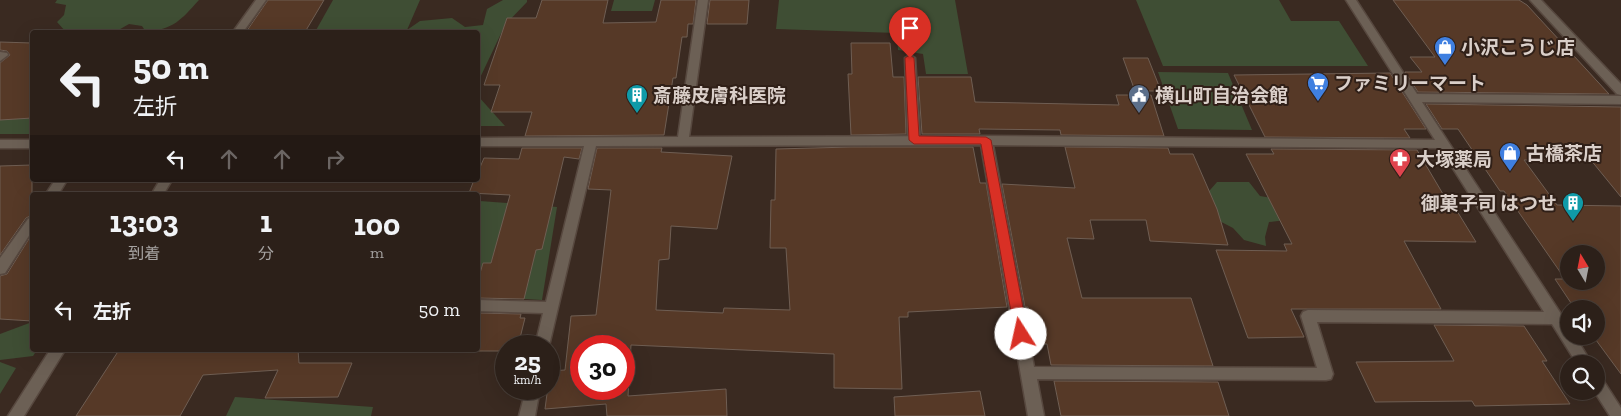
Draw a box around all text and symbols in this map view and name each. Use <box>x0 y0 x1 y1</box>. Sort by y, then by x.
pin <box>889 7 931 58</box>
icon: arrive <box>896 14 924 42</box>
shop icon: 小沢こうじ店 <box>1433 35 1457 66</box>
place label: 小沢こうじ店 <box>1461 36 1575 59</box>
text: 50 m <box>133 46 209 88</box>
icon: left <box>50 50 115 115</box>
supermarket icon: ファミリーマート <box>1306 71 1330 102</box>
place label: ファミリーマート <box>1334 72 1486 95</box>
building icon: 斎藤皮膚科医院 <box>625 83 649 114</box>
public building icon: 横山町自治会館 <box>1127 83 1151 114</box>
place label: 斎藤皮膚科医院 <box>653 84 786 107</box>
place label: 横山町自治会館 <box>1155 84 1288 107</box>
text: 左折 <box>133 93 177 120</box>
shop icon: 古橋茶店 <box>1498 141 1522 172</box>
place label: 古橋茶店 <box>1526 142 1602 165</box>
icon: left <box>162 145 190 173</box>
icon: ahead <box>215 145 243 173</box>
icon: ahead <box>268 145 296 173</box>
icon: right <box>321 145 349 173</box>
pharmacy icon: 大塚薬局 <box>1388 147 1412 178</box>
place label: 大塚薬局 <box>1416 148 1492 171</box>
building icon: 御菓子司 はつせ <box>1561 191 1585 222</box>
place label: 御菓子司 はつせ <box>1420 192 1557 215</box>
text: 13:03 <box>110 204 178 240</box>
text: 1 <box>260 204 272 240</box>
text: 100 <box>354 207 400 243</box>
text: m <box>370 243 384 262</box>
text: 到着 <box>128 244 160 263</box>
text: 分 <box>258 244 274 263</box>
north arrow <box>1560 245 1605 290</box>
map controls <box>1560 245 1605 400</box>
icon: left <box>50 296 78 324</box>
text: 50 m <box>419 298 460 321</box>
text: 左折 <box>93 300 131 323</box>
button: sound <box>1560 300 1605 345</box>
position arrow <box>994 307 1046 359</box>
speed limit sign: 30 <box>570 335 635 400</box>
text: 25 <box>514 346 541 376</box>
button: search <box>1560 355 1605 400</box>
text: km/h <box>514 373 541 387</box>

